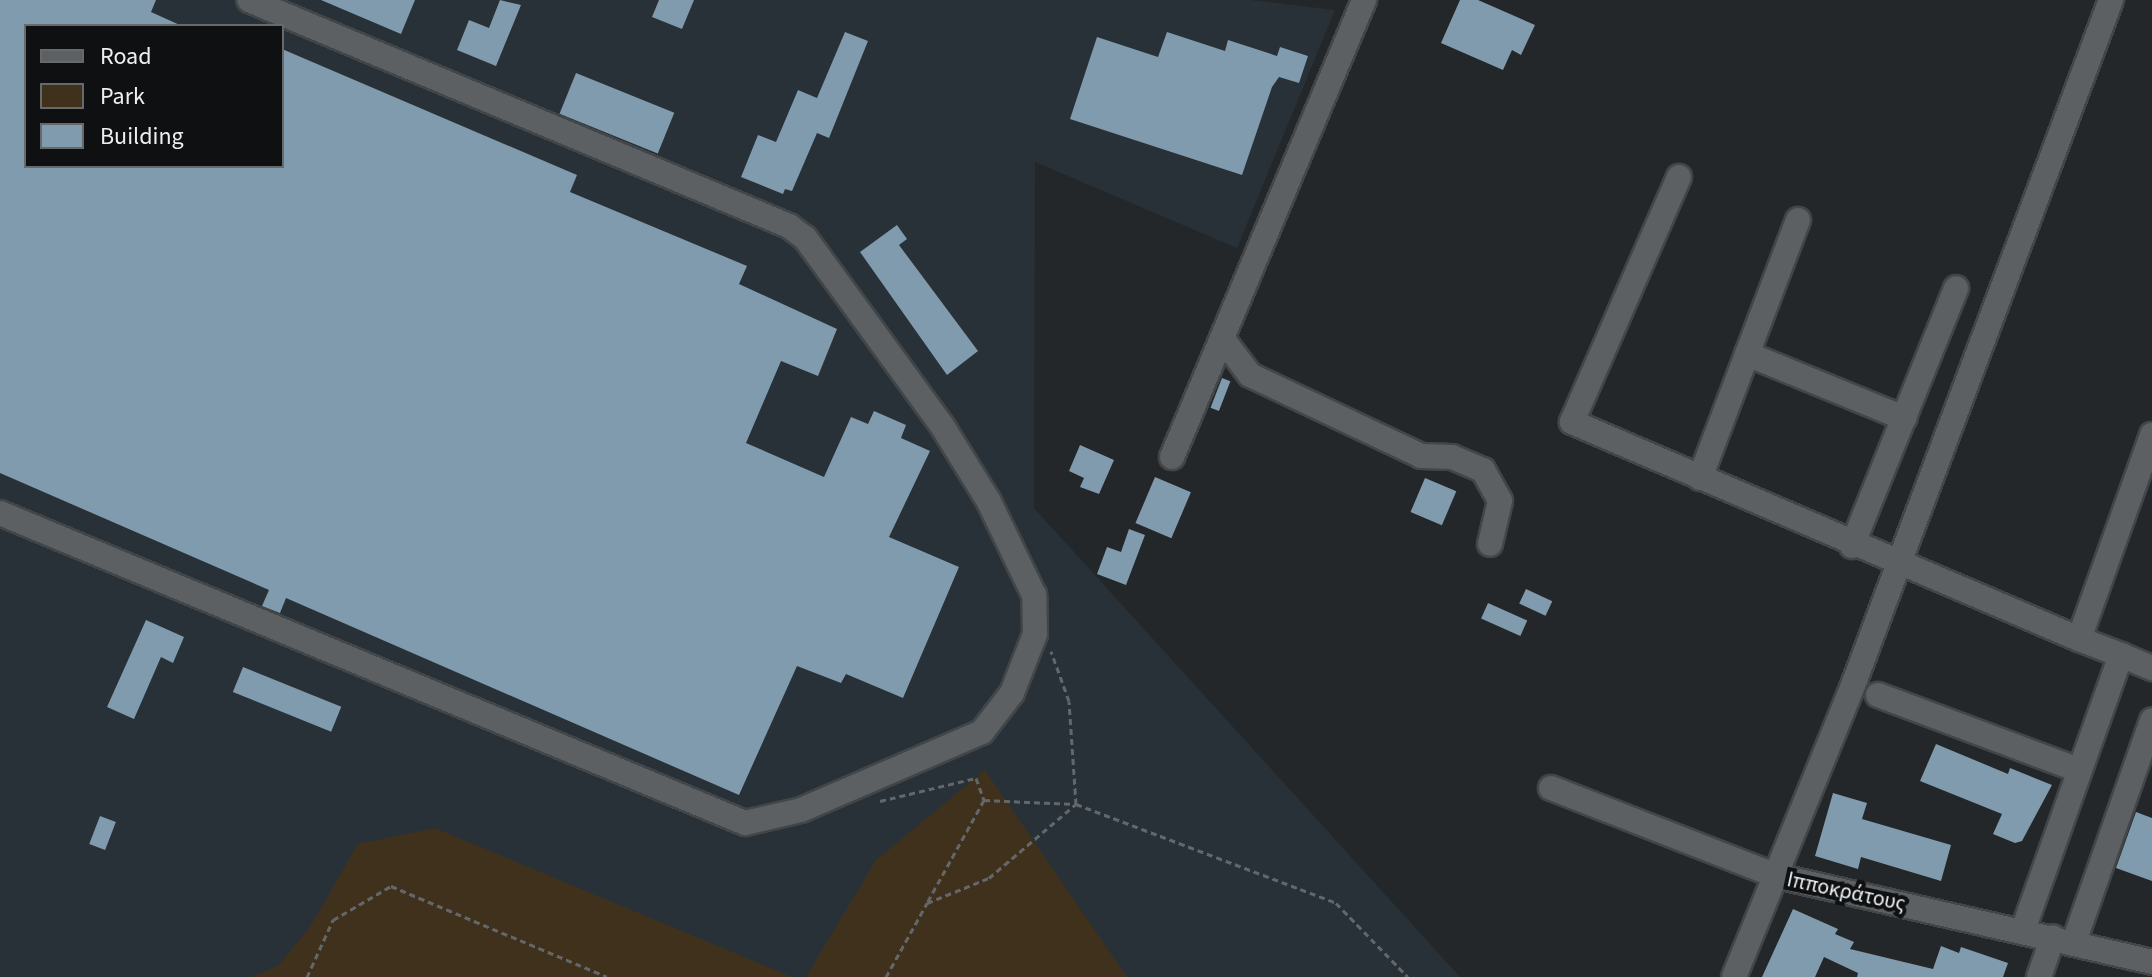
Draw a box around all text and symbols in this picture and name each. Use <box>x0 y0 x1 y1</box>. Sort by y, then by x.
legend <box>24 24 284 168</box>
text: Road <box>100 39 152 74</box>
text: Park <box>100 79 145 114</box>
text: Building <box>100 119 184 154</box>
street label: Ιπποκράτους <box>1784 867 1908 917</box>

